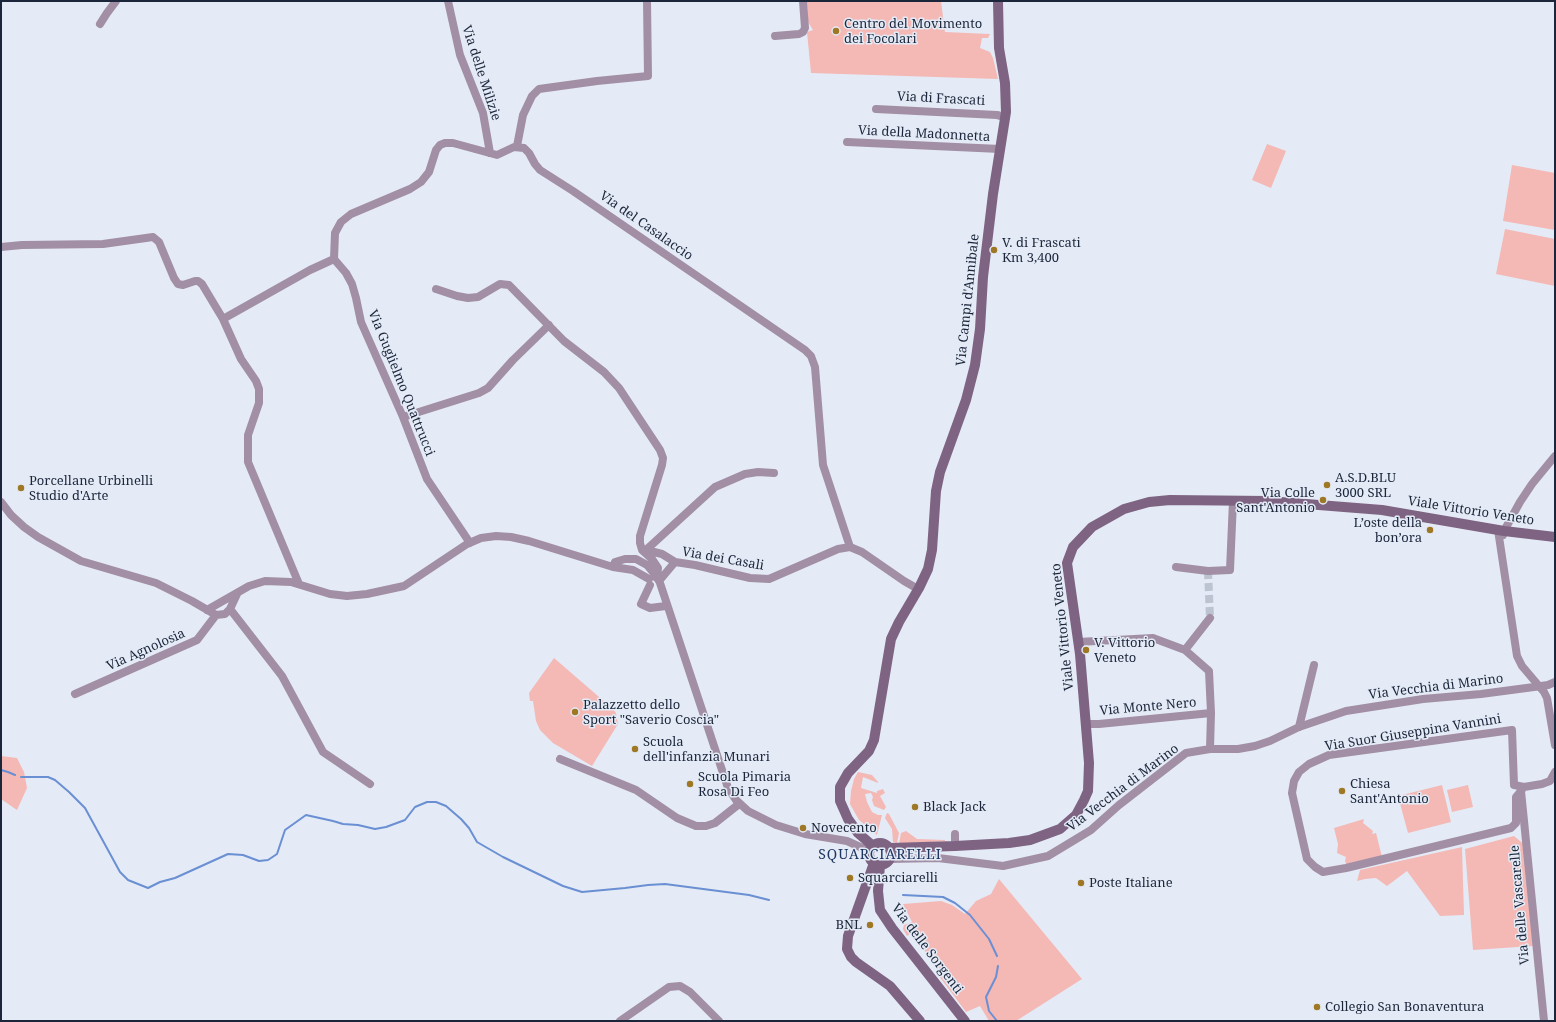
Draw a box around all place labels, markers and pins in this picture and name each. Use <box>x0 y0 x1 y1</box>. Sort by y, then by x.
place label: Centro del Movimento dei Focolari <box>844 16 982 47</box>
marker: Centro del Movimento dei Focolari <box>831 26 841 36</box>
place label: V. di Frascati Km 3,400 <box>1002 235 1081 266</box>
marker: V. di Frascati Km 3,400 <box>989 245 999 255</box>
place label: A.S.D.BLU 3000 SRL <box>1335 470 1396 501</box>
place label: Porcellane Urbinelli Studio d'Arte <box>29 473 153 504</box>
marker: A.S.D.BLU 3000 SRL <box>1322 480 1332 490</box>
marker: Porcellane Urbinelli Studio d'Arte <box>16 483 26 493</box>
place label: Via Colle Sant'Antonio <box>1236 485 1315 516</box>
marker: Via Colle Sant'Antonio <box>1318 495 1328 505</box>
place label: L’oste della bon’ora <box>1354 515 1422 546</box>
marker: L’oste della bon’ora <box>1425 525 1435 535</box>
place label: V. Vittorio Veneto <box>1094 635 1155 666</box>
marker: V. Vittorio Veneto <box>1081 645 1091 655</box>
place label: Palazzetto dello Sport "Saverio Coscia" <box>583 697 719 728</box>
marker: Palazzetto dello Sport "Saverio Coscia" <box>570 707 580 717</box>
place label: Scuola dell'infanzia Munari <box>643 734 770 765</box>
marker: Scuola dell'infanzia Munari <box>630 744 640 754</box>
place label: Scuola Pimaria Rosa Di Feo <box>698 769 791 800</box>
place label: Chiesa Sant'Antonio <box>1350 776 1429 807</box>
marker: Scuola Pimaria Rosa Di Feo <box>685 779 695 789</box>
marker: Chiesa Sant'Antonio <box>1337 786 1347 796</box>
place label: Black Jack <box>923 799 986 815</box>
marker: Black Jack <box>910 802 920 812</box>
place label: Novecento <box>811 820 877 836</box>
marker: Novecento <box>798 823 808 833</box>
place label: Squarciarelli <box>858 870 938 886</box>
marker: Squarciarelli <box>845 873 855 883</box>
place label: Poste Italiane <box>1089 875 1173 891</box>
marker: Poste Italiane <box>1076 878 1086 888</box>
place label: BNL <box>835 917 862 933</box>
marker: BNL <box>865 920 875 930</box>
place label: Collegio San Bonaventura <box>1325 999 1484 1015</box>
marker: Collegio San Bonaventura <box>1312 1002 1322 1012</box>

